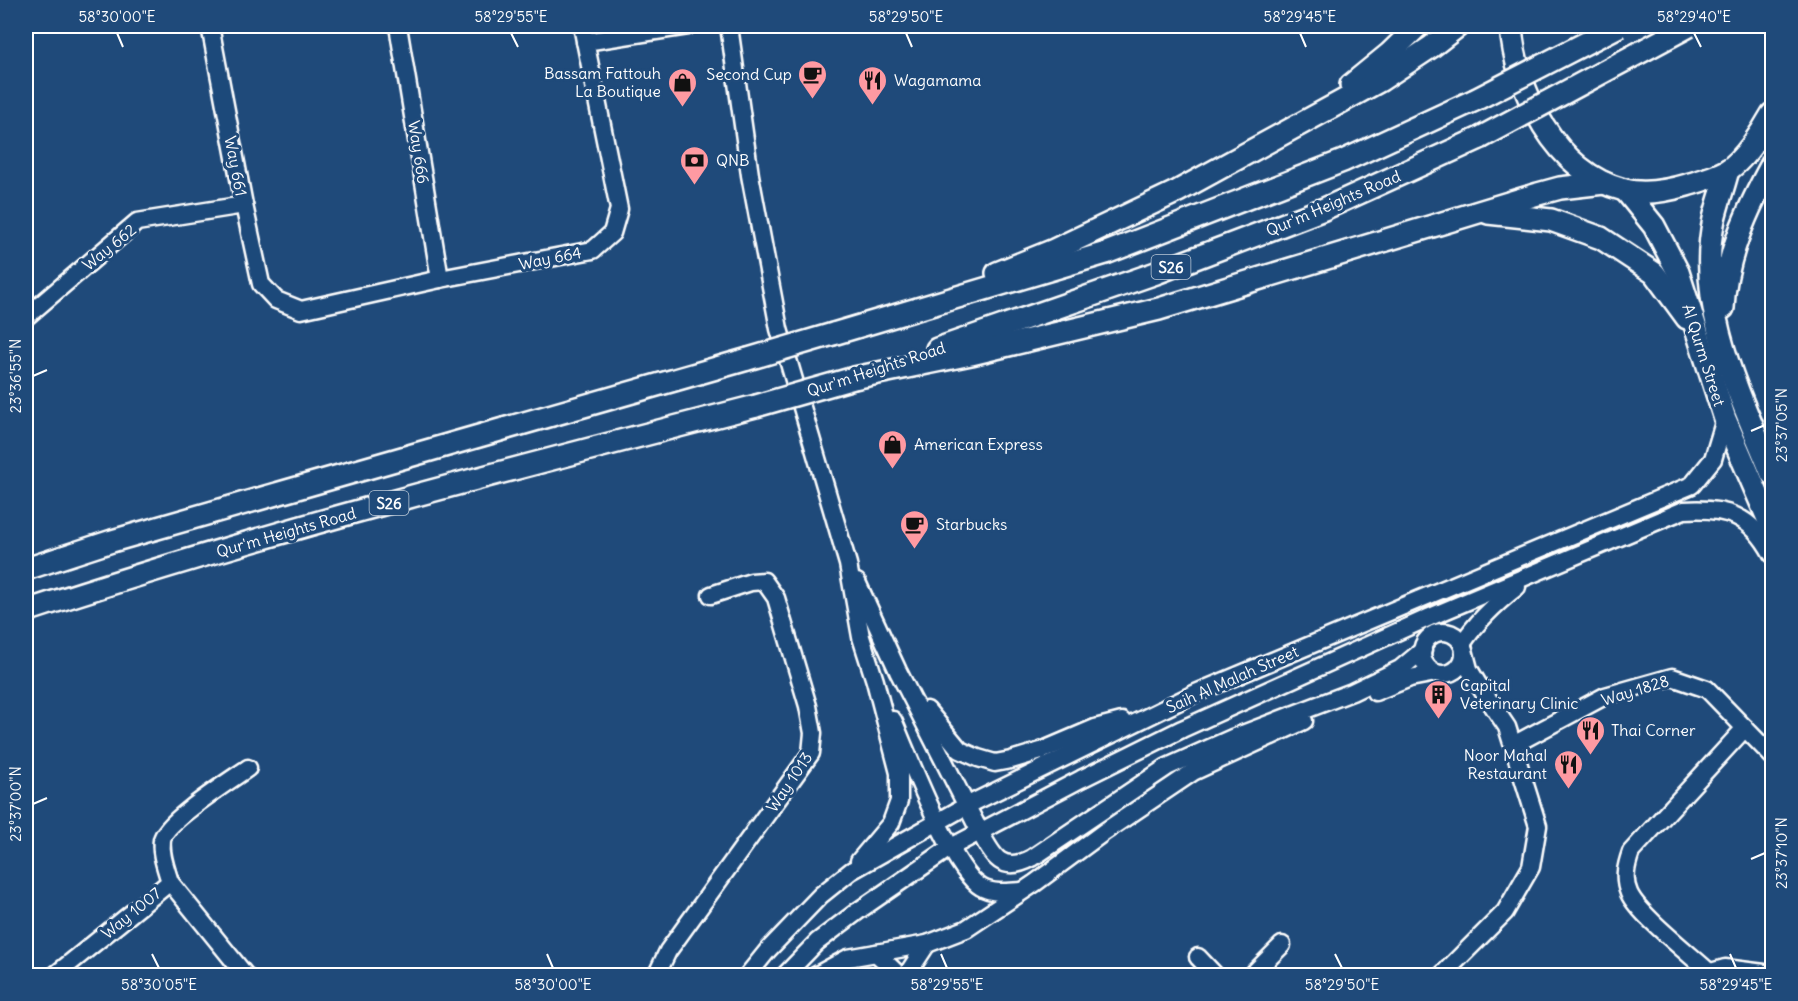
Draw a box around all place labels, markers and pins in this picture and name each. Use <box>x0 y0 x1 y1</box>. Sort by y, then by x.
cafe icon: Second Cup <box>797 58 829 100</box>
place label: Bassam Fattouh La Boutique <box>544 63 661 101</box>
place label: Second Cup <box>706 64 792 84</box>
restaurant icon: Wagamama <box>857 64 889 106</box>
shop icon: Bassam Fattouh La Boutique <box>666 66 698 108</box>
place label: Wagamama <box>894 70 982 90</box>
bank icon: QNB <box>679 144 711 186</box>
place label: QNB <box>716 150 750 170</box>
shop icon: American Express <box>877 428 909 470</box>
place label: American Express <box>914 434 1043 454</box>
cafe icon: Starbucks <box>899 508 931 550</box>
place label: Starbucks <box>936 514 1007 534</box>
place label: Capital Veterinary Clinic <box>1460 675 1578 713</box>
building icon: Capital Veterinary Clinic <box>1423 678 1455 720</box>
restaurant icon: Thai Corner <box>1574 714 1606 756</box>
place label: Thai Corner <box>1611 720 1696 740</box>
place label: Noor Mahal Restaurant <box>1464 745 1548 783</box>
restaurant icon: Noor Mahal Restaurant <box>1552 748 1584 790</box>

